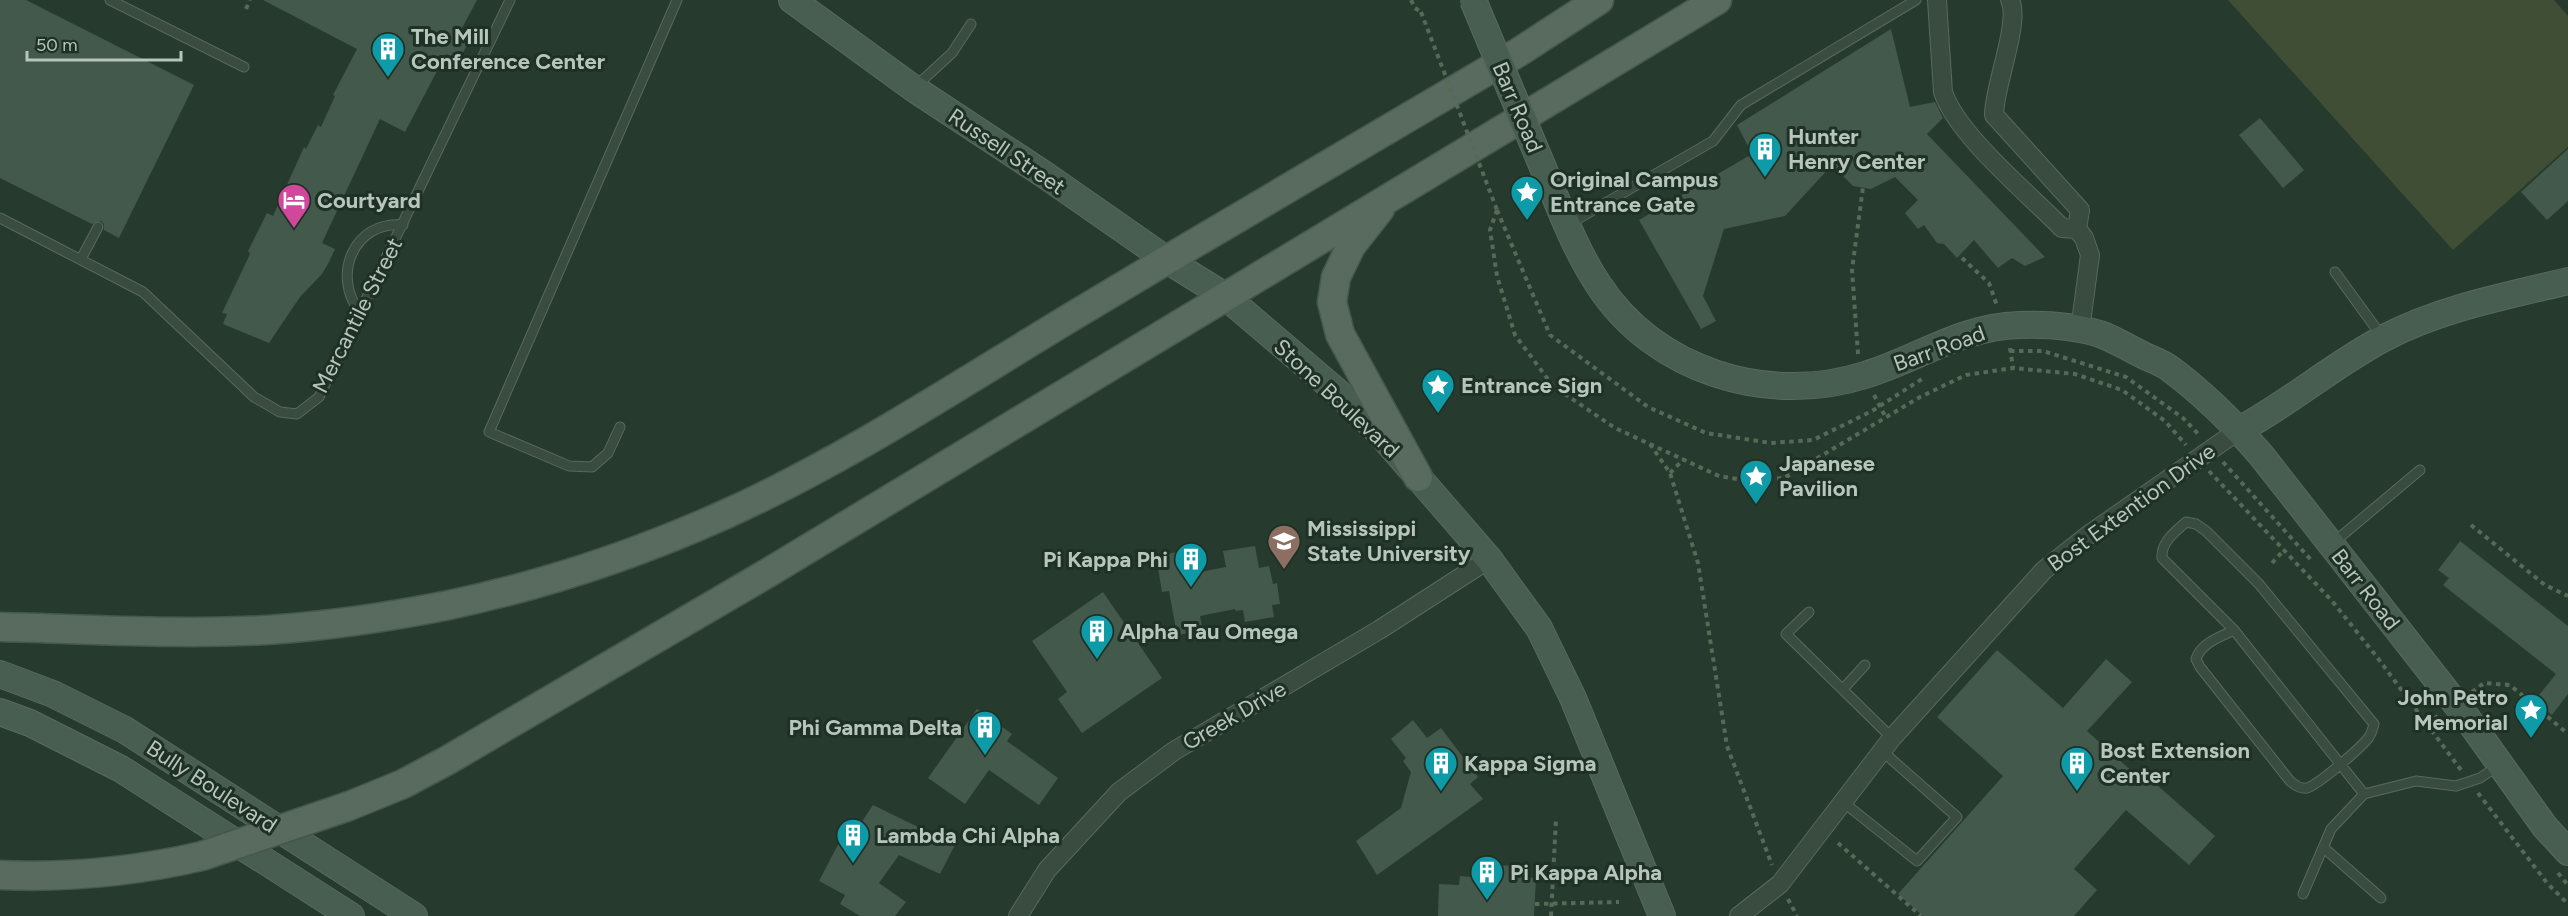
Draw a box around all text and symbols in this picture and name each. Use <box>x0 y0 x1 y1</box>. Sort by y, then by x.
place label: The Mill Conference Center <box>411 23 606 75</box>
scale bar <box>27 24 182 62</box>
building icon: The Mill Conference Center <box>370 31 406 78</box>
text: 50 m <box>36 34 78 56</box>
street label: Barr Road <box>1486 58 1549 156</box>
street label: Russell Street <box>943 102 1070 200</box>
place label: Hunter Henry Center <box>1788 123 1926 175</box>
building icon: Hunter Henry Center <box>1747 131 1783 178</box>
place label: Original Campus Entrance Gate <box>1550 166 1718 218</box>
place icon: Original Campus Entrance Gate <box>1509 174 1545 221</box>
hotel icon: Courtyard <box>276 182 312 229</box>
place label: Courtyard <box>317 187 421 214</box>
street label: Mercantile Street <box>307 233 408 397</box>
street label: Barr Road <box>1890 319 1989 378</box>
street label: Stone Boulevard <box>1268 333 1405 463</box>
place icon: Entrance Sign <box>1420 367 1456 414</box>
place label: Entrance Sign <box>1461 372 1602 399</box>
street label: Bost Extention Drive <box>2042 437 2221 577</box>
place label: Japanese Pavilion <box>1779 450 1875 502</box>
place icon: Japanese Pavilion <box>1738 458 1774 505</box>
place label: Mississippi State University <box>1307 515 1471 567</box>
school or university icon: Mississippi State University <box>1266 523 1302 570</box>
building icon: Pi Kappa Phi <box>1173 541 1209 588</box>
street label: Barr Road <box>2326 543 2406 635</box>
place label: Pi Kappa Phi <box>1043 546 1168 573</box>
building icon: Alpha Tau Omega <box>1079 613 1115 660</box>
place label: Alpha Tau Omega <box>1120 618 1298 645</box>
street label: Greek Drive <box>1178 675 1291 756</box>
place label: John Petro Memorial <box>2398 684 2508 736</box>
place icon: John Petro Memorial <box>2513 692 2549 739</box>
building icon: Phi Gamma Delta <box>967 709 1003 756</box>
place label: Phi Gamma Delta <box>788 714 962 741</box>
street label: Bully Boulevard <box>141 734 282 839</box>
place label: Bost Extension Center <box>2100 737 2250 789</box>
building icon: Kappa Sigma <box>1423 745 1459 792</box>
building icon: Bost Extension Center <box>2059 745 2095 792</box>
place label: Kappa Sigma <box>1464 750 1596 777</box>
building icon: Lambda Chi Alpha <box>835 817 871 864</box>
place label: Lambda Chi Alpha <box>876 822 1060 849</box>
building icon: Pi Kappa Alpha <box>1469 854 1505 901</box>
place label: Pi Kappa Alpha <box>1510 859 1662 886</box>

